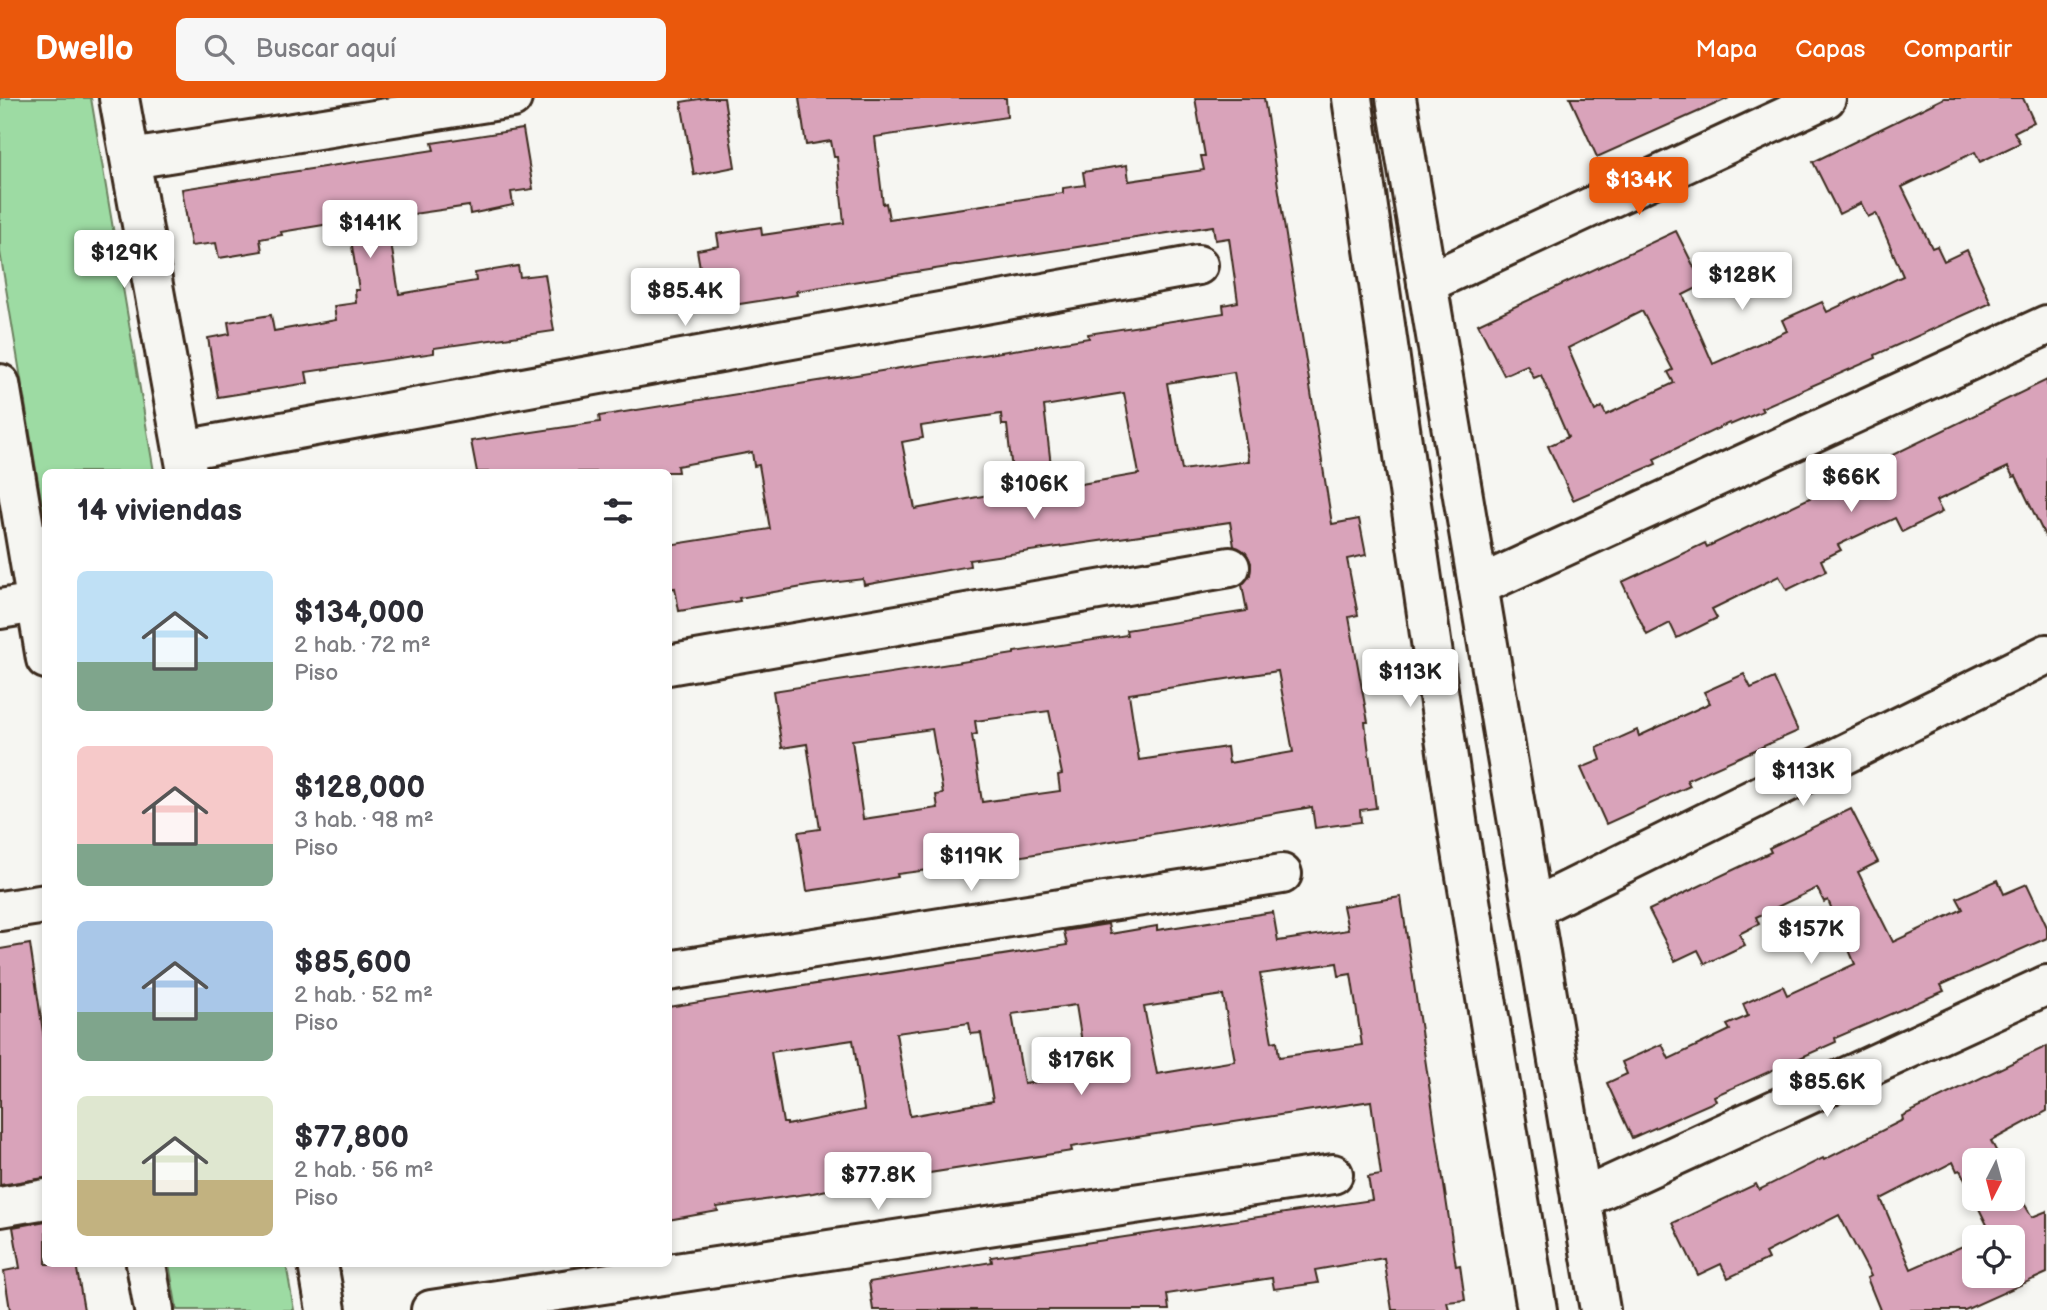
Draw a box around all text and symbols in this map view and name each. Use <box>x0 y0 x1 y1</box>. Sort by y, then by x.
search box <box>176 18 666 81</box>
text: Dwello <box>35 29 134 69</box>
icon: search <box>200 30 238 68</box>
text: Buscar aquí <box>256 34 396 65</box>
text: Mapa <box>1696 35 1757 64</box>
text: Capas <box>1795 35 1865 64</box>
text: Compartir <box>1903 35 2012 64</box>
pin: $134K <box>1590 158 1688 217</box>
text: $134K <box>1605 166 1673 194</box>
pin: $141K <box>321 200 419 260</box>
text: $141K <box>338 209 402 237</box>
pin: $129K <box>75 230 173 290</box>
text: $129K <box>90 239 158 267</box>
pin: $128K <box>1693 252 1791 312</box>
text: $128K <box>1708 261 1776 289</box>
pin: $85.4K <box>628 268 742 328</box>
text: $85.4K <box>647 277 723 305</box>
pin: $66K <box>1810 454 1892 514</box>
pin: $106K <box>985 462 1083 521</box>
text: $66K <box>1822 463 1880 491</box>
text: $106K <box>1000 470 1068 498</box>
icon: filters <box>599 492 637 530</box>
text: 14 viviendas <box>77 493 242 529</box>
text: $134,000 <box>294 595 424 631</box>
icon: home <box>133 599 217 683</box>
text: 2 hab. · 72 m² <box>294 631 431 659</box>
pin: $113K <box>1361 650 1459 709</box>
text: $113K <box>1378 658 1442 686</box>
text: Piso <box>294 659 338 687</box>
pin: $113K <box>1754 748 1852 808</box>
text: $113K <box>1771 757 1835 785</box>
text: $128,000 <box>294 770 425 806</box>
icon: home <box>133 774 217 858</box>
text: 3 hab. · 98 m² <box>294 806 434 834</box>
text: Piso <box>294 834 338 862</box>
pin: $119K <box>922 834 1020 893</box>
text: $119K <box>939 842 1003 870</box>
pin: $157K <box>1762 906 1860 966</box>
text: $157K <box>1778 915 1844 943</box>
text: $85,600 <box>294 945 411 981</box>
icon: home <box>133 949 217 1033</box>
text: 2 hab. · 52 m² <box>294 981 433 1009</box>
text: Piso <box>294 1009 338 1037</box>
pin: $176K <box>1032 1038 1130 1097</box>
text: $176K <box>1048 1046 1114 1074</box>
pin: $85.6K <box>1770 1060 1884 1119</box>
text: $85.6K <box>1789 1068 1865 1096</box>
text: $77,800 <box>294 1120 409 1156</box>
icon: home <box>133 1124 217 1208</box>
north arrow <box>1962 1148 2025 1211</box>
map controls <box>1962 1148 2025 1288</box>
pin: $77.8K <box>821 1152 935 1212</box>
text: 2 hab. · 56 m² <box>294 1156 434 1184</box>
text: $77.8K <box>840 1161 916 1189</box>
text: Piso <box>294 1184 338 1212</box>
button: locate <box>1962 1225 2025 1288</box>

